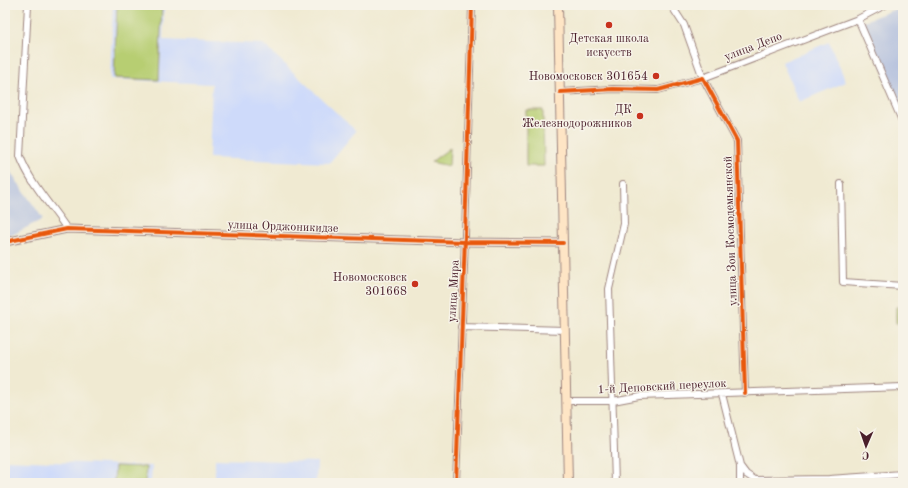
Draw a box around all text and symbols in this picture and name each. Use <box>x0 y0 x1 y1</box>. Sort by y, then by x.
marker: Детская школа искусств <box>604 20 614 30</box>
street label: улица Депо <box>723 30 784 63</box>
place label: Детская школа искусств <box>569 33 649 59</box>
place label: Новомосковск 301654 <box>529 70 648 83</box>
marker: Новомосковск 301654 <box>651 71 661 81</box>
place label: ДК Железнодорожников <box>522 104 632 130</box>
marker: ДК Железнодорожников <box>635 111 645 121</box>
street label: улица Зои Космодемьянской <box>722 156 740 306</box>
street label: улица Орджоникидзе <box>227 219 339 235</box>
street label: улица Мира <box>446 259 462 323</box>
place label: Новомосковск 301668 <box>333 272 407 298</box>
marker: Новомосковск 301668 <box>410 279 420 289</box>
street label: 1-й Деповский переулок <box>597 378 727 396</box>
north arrow <box>846 426 886 466</box>
text: С <box>862 449 870 460</box>

